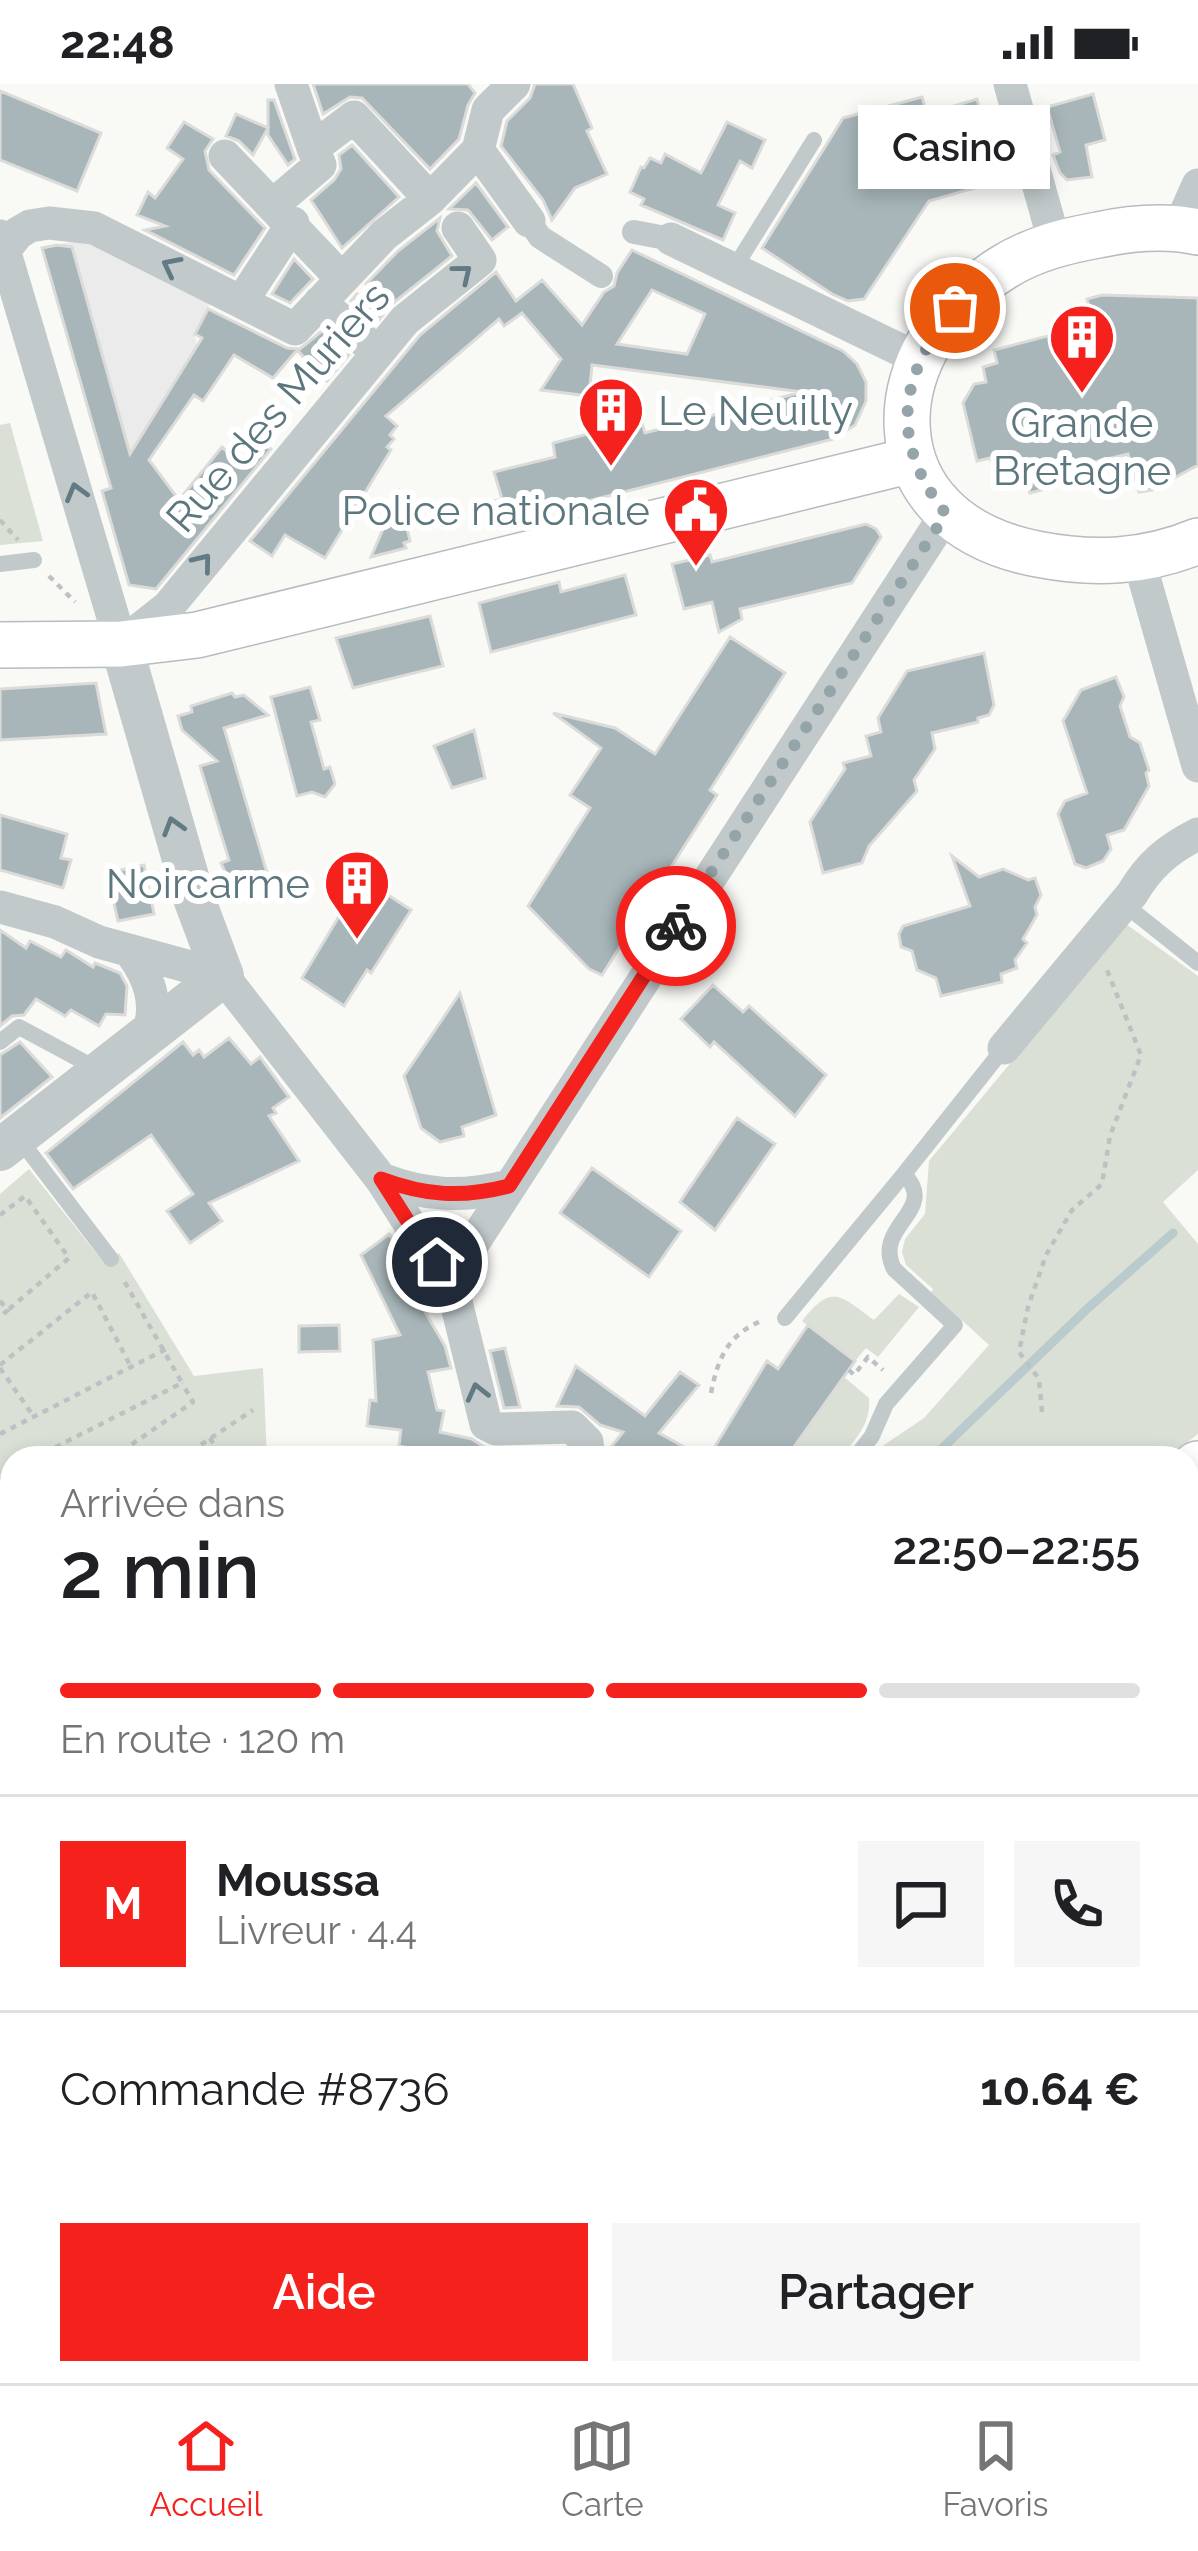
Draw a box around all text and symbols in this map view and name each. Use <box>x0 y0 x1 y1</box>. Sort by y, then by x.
text: 22:48 <box>60 16 175 69</box>
callout: Casino <box>859 104 1051 188</box>
text: Casino <box>892 124 1016 170</box>
one-way arrow <box>162 256 183 280</box>
pin <box>904 257 1006 359</box>
one-way arrow <box>450 266 472 287</box>
street label: Rue des Muriers <box>156 272 400 542</box>
icon: bag <box>922 275 988 341</box>
building icon: Grande Bretagne <box>1047 302 1117 396</box>
building icon: Le Neuilly <box>576 375 646 469</box>
place label: Le Neuilly <box>658 386 853 435</box>
place label: Grande Bretagne <box>993 398 1171 495</box>
public building icon: Police nationale <box>661 475 731 569</box>
one-way arrow <box>65 482 90 503</box>
place label: Police nationale <box>342 486 650 535</box>
one-way arrow <box>189 554 211 576</box>
one-way arrow <box>162 816 187 837</box>
building icon: Noircarme <box>322 848 392 942</box>
place label: Noircarme <box>106 859 310 908</box>
courier <box>616 866 736 986</box>
icon: bike <box>643 893 709 959</box>
pin <box>386 1211 488 1313</box>
icon: home <box>404 1229 470 1295</box>
one-way arrow <box>466 1382 491 1402</box>
text: Arrivée dans <box>60 1480 285 1526</box>
text: 22:50–22:55 <box>892 1522 1140 1575</box>
text: 2 min <box>60 1525 260 1616</box>
text: En route · 120 m <box>60 1716 345 1762</box>
button: chat <box>858 1841 984 1967</box>
button: phone <box>1014 1841 1140 1967</box>
text: Moussa <box>216 1854 380 1907</box>
text: M <box>104 1877 142 1930</box>
text: Livreur · 4.4 <box>216 1907 417 1953</box>
text: Commande #8736 <box>60 2063 450 2116</box>
text: 10.64 € <box>980 2063 1140 2116</box>
button: Aide <box>60 2223 588 2361</box>
button: Partager <box>612 2223 1140 2361</box>
tab: Accueil <box>149 2413 262 2524</box>
tab: Carte <box>561 2413 644 2524</box>
tab: Favoris <box>942 2413 1049 2524</box>

